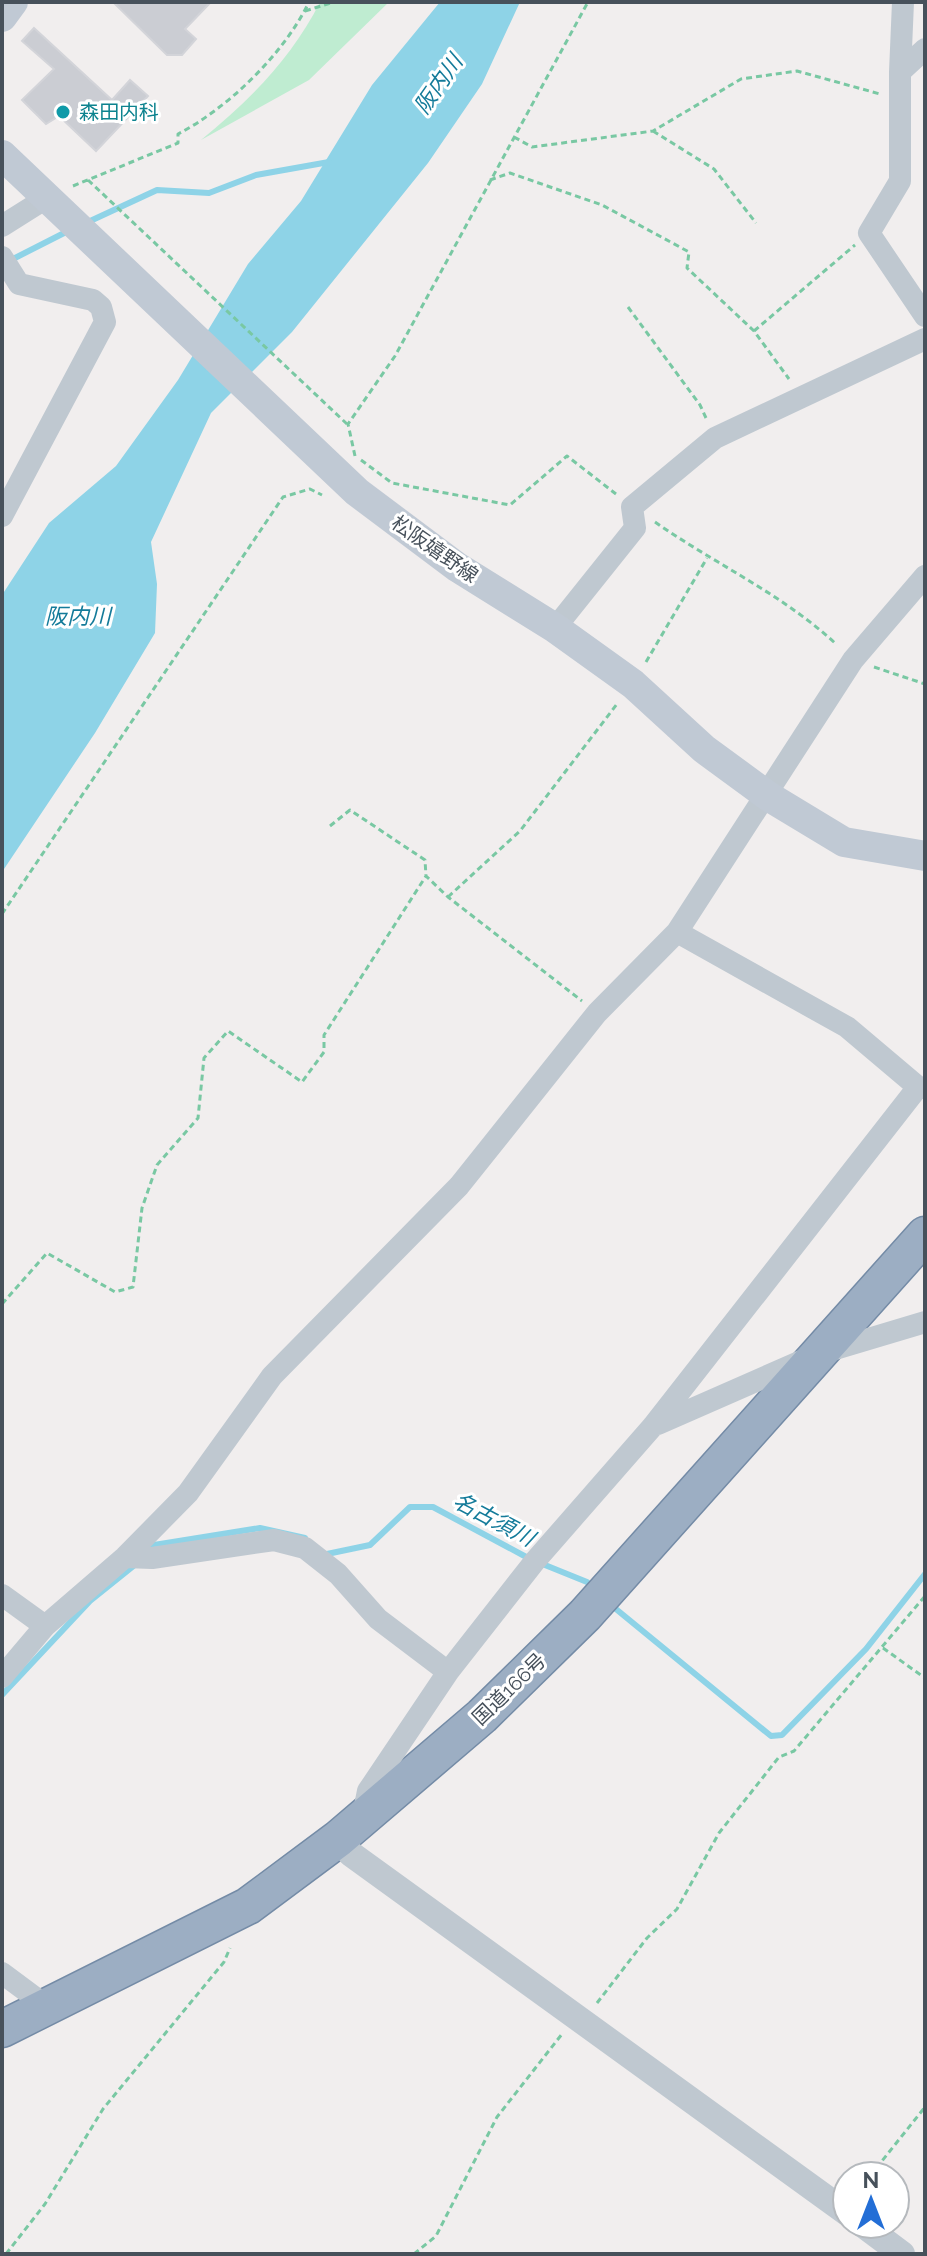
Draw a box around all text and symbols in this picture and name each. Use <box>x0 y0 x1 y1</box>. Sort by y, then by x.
water label: 阪内川 <box>408 48 469 118</box>
place label: 森田内科 <box>79 100 159 124</box>
marker: 森田内科 <box>54 103 72 121</box>
street label: 松阪嬉野線 <box>387 510 483 588</box>
water label: 阪内川 <box>45 603 113 629</box>
water label: 名古須川 <box>449 1487 541 1552</box>
street label: 国道166号 <box>467 1648 551 1730</box>
north arrow <box>831 2160 911 2240</box>
text: N <box>863 2167 879 2193</box>

